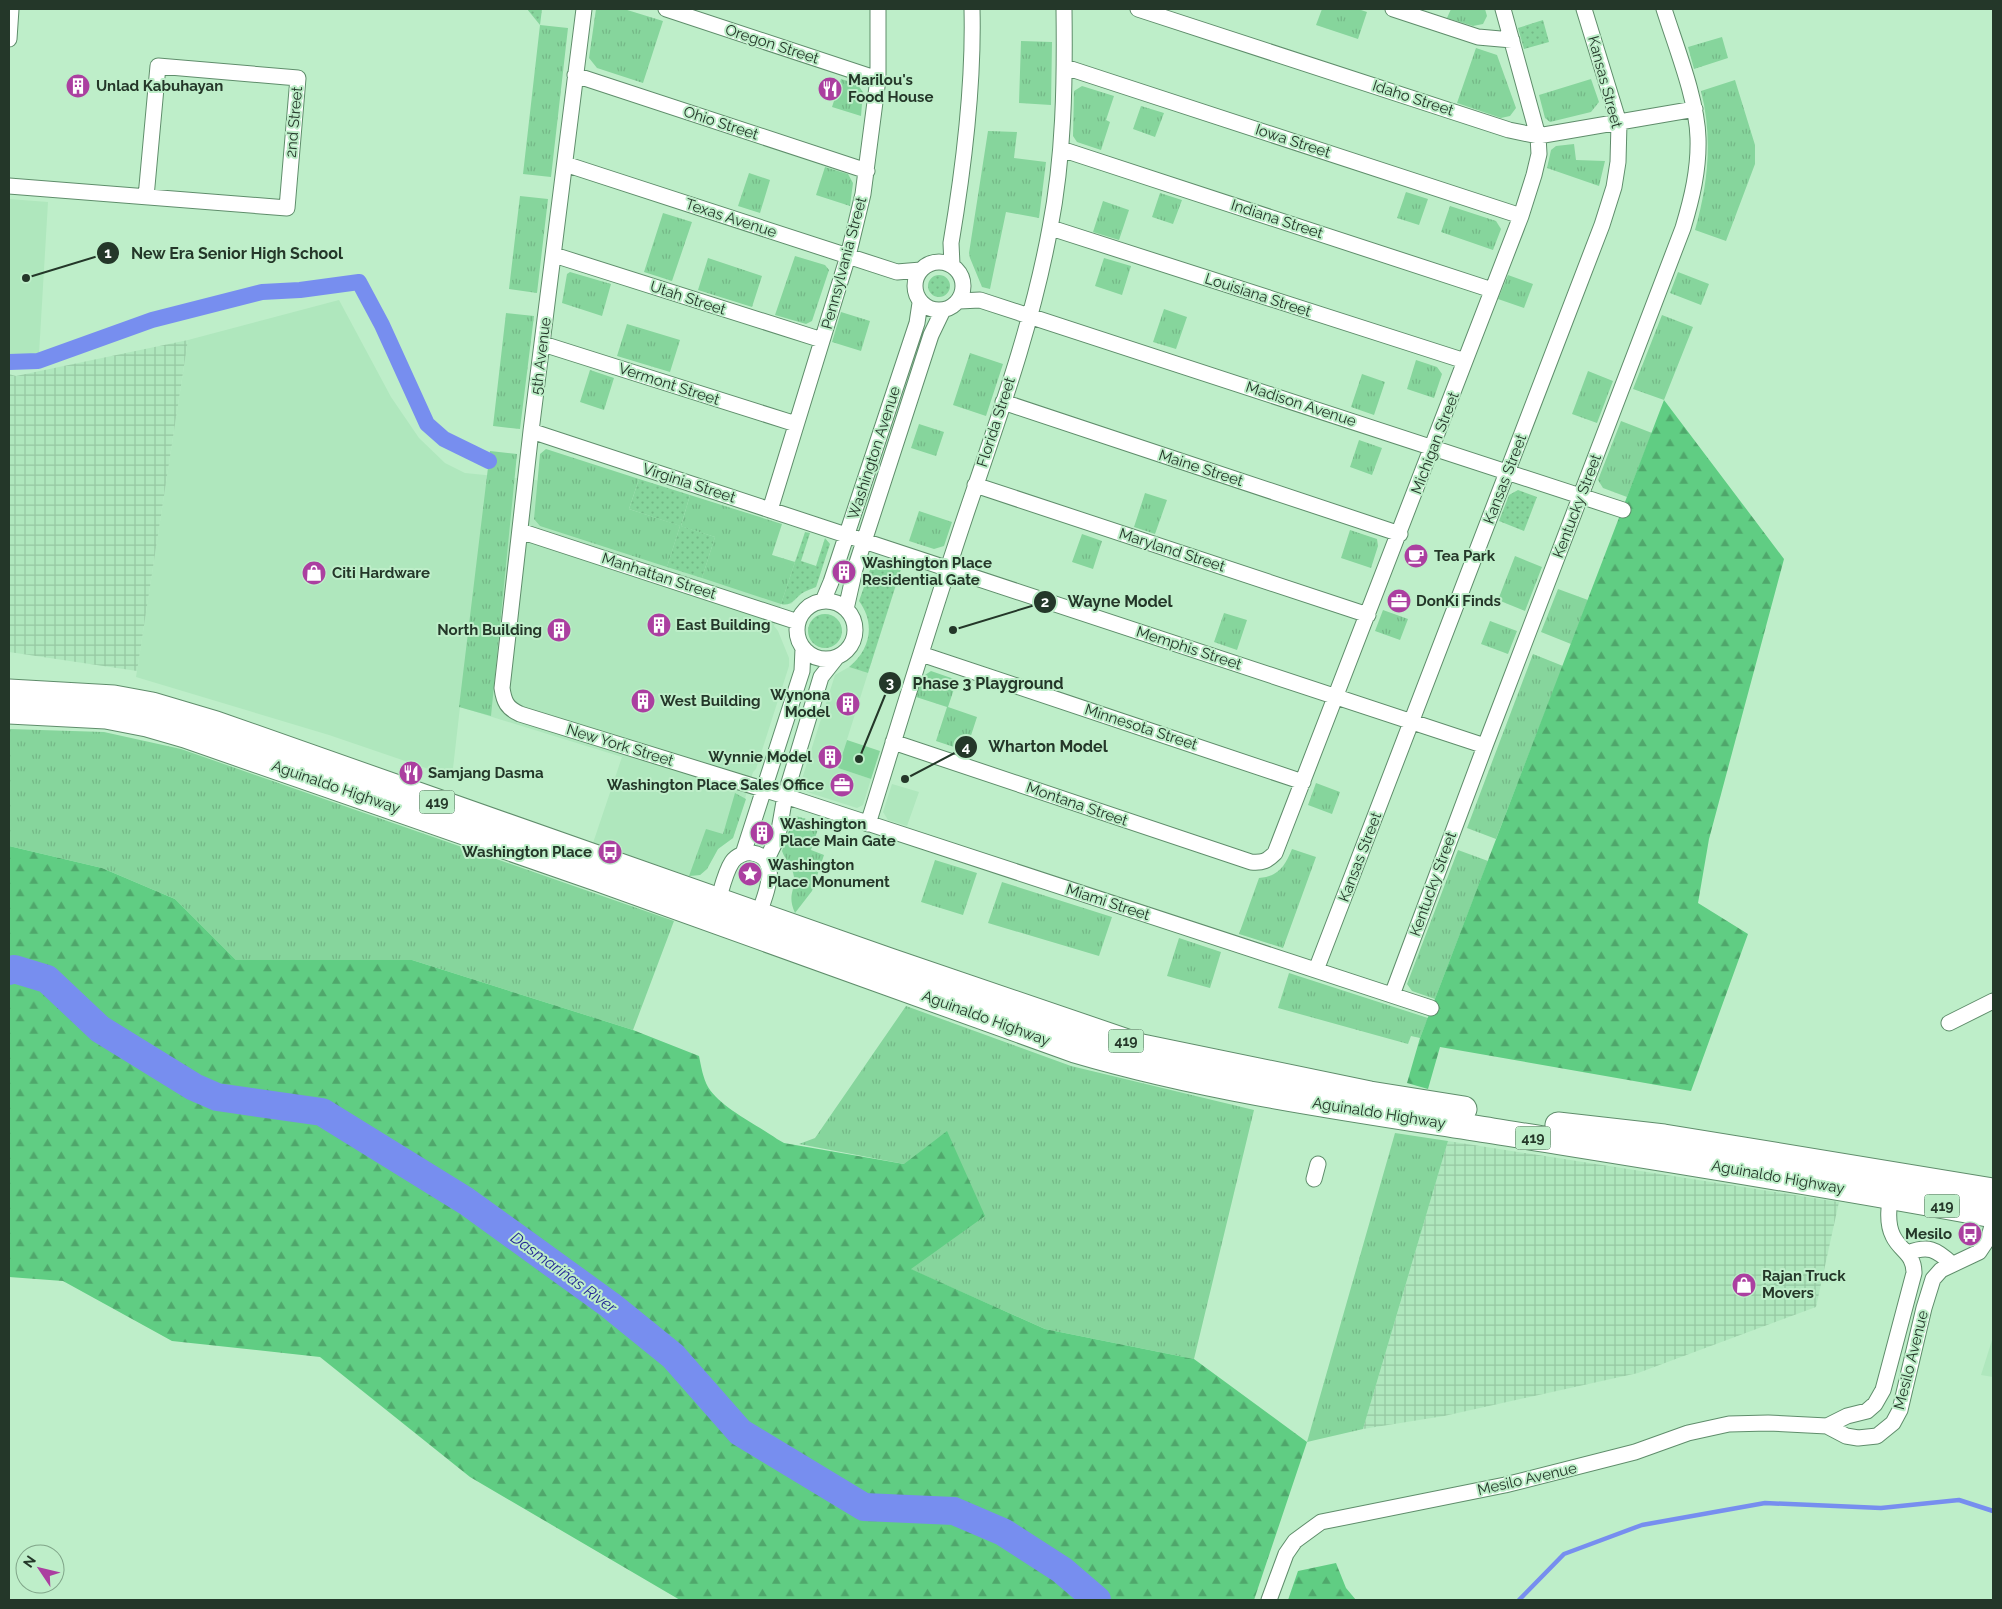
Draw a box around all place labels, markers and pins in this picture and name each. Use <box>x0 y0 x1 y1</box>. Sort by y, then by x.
place label: Marilou's Food House <box>848 71 933 106</box>
building icon: Unlad Kabuhayan <box>65 73 91 99</box>
restaurant icon: Marilou's Food House <box>817 76 843 102</box>
place label: Unlad Kabuhayan <box>96 77 223 95</box>
callout: New Era Senior High School <box>95 237 353 268</box>
cafe icon: Tea Park <box>1403 543 1429 569</box>
place label: Tea Park <box>1434 547 1496 565</box>
place label: Washington Place Residential Gate <box>862 554 992 589</box>
building icon: Washington Place Residential Gate <box>831 559 857 585</box>
shop icon: Citi Hardware <box>301 560 327 586</box>
place label: Citi Hardware <box>332 564 430 582</box>
callout: Wayne Model <box>1033 586 1183 617</box>
office icon: DonKi Finds <box>1386 588 1412 614</box>
place label: DonKi Finds <box>1416 592 1501 610</box>
building icon: East Building <box>646 612 672 638</box>
place label: East Building <box>676 616 770 634</box>
building icon: North Building <box>546 617 572 643</box>
place label: North Building <box>437 621 542 639</box>
callout: Phase 3 Playground <box>877 668 1073 699</box>
place label: Wynona Model <box>770 686 830 721</box>
building icon: West Building <box>630 688 656 714</box>
building icon: Wynona Model <box>835 691 861 717</box>
place label: West Building <box>660 692 761 710</box>
callout: Wharton Model <box>954 731 1118 762</box>
building icon: Wynnie Model <box>817 744 843 770</box>
place label: Wynnie Model <box>708 748 812 766</box>
restaurant icon: Samjang Dasma <box>398 760 424 786</box>
place label: Samjang Dasma <box>428 764 544 782</box>
office icon: Washington Place Sales Office <box>829 772 855 798</box>
place label: Washington Place Sales Office <box>607 776 824 794</box>
place label: Washington Place Main Gate <box>780 815 896 850</box>
building icon: Washington Place Main Gate <box>749 820 775 846</box>
bus stop icon: Washington Place <box>597 839 623 865</box>
place label: Washington Place <box>462 843 592 861</box>
place label: Washington Place Monument <box>768 856 890 891</box>
place icon: Washington Place Monument <box>737 861 763 887</box>
bus stop icon: Mesilo <box>1957 1221 1983 1247</box>
place label: Mesilo <box>1905 1225 1952 1243</box>
place label: Rajan Truck Movers <box>1762 1267 1846 1302</box>
shop icon: Rajan Truck Movers <box>1731 1272 1757 1298</box>

